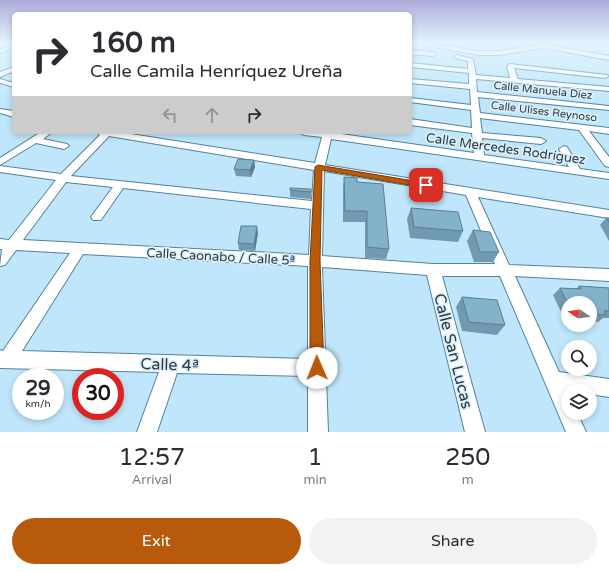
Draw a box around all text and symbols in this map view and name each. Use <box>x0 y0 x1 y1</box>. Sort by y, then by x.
text: 160 m <box>90 26 176 60</box>
icon: right <box>24 28 76 80</box>
text: Calle Camila Henríquez Ureña <box>90 60 343 82</box>
street label: Calle Manuela Díez <box>493 79 593 102</box>
street label: Calle Ulises Reynoso <box>490 99 598 125</box>
icon: left <box>159 104 181 126</box>
icon: ahead <box>201 104 223 126</box>
icon: right <box>243 104 265 126</box>
street label: Calle Mercedes Rodríguez <box>425 130 587 168</box>
pin <box>409 168 443 202</box>
icon: arrive <box>415 174 437 196</box>
street label: Calle Caonabo / Calle 5ª <box>146 245 296 269</box>
street label: Calle San Lucas <box>429 291 477 411</box>
north arrow <box>561 296 597 332</box>
map controls <box>561 296 597 420</box>
button: search <box>561 340 597 376</box>
position arrow <box>296 347 338 389</box>
street label: Calle 4ª <box>140 354 200 376</box>
speed limit sign: 30 <box>72 368 124 420</box>
text: 29 <box>25 377 51 401</box>
button: layers <box>561 384 597 420</box>
text: km/h <box>25 398 51 410</box>
text: 12:57 <box>119 443 185 472</box>
text: 1 <box>308 443 323 472</box>
text: 250 <box>445 443 490 472</box>
text: Arrival <box>132 472 172 488</box>
text: min <box>304 472 327 488</box>
text: m <box>462 472 474 488</box>
button: Exit <box>12 518 301 564</box>
button: Share <box>309 518 597 564</box>

